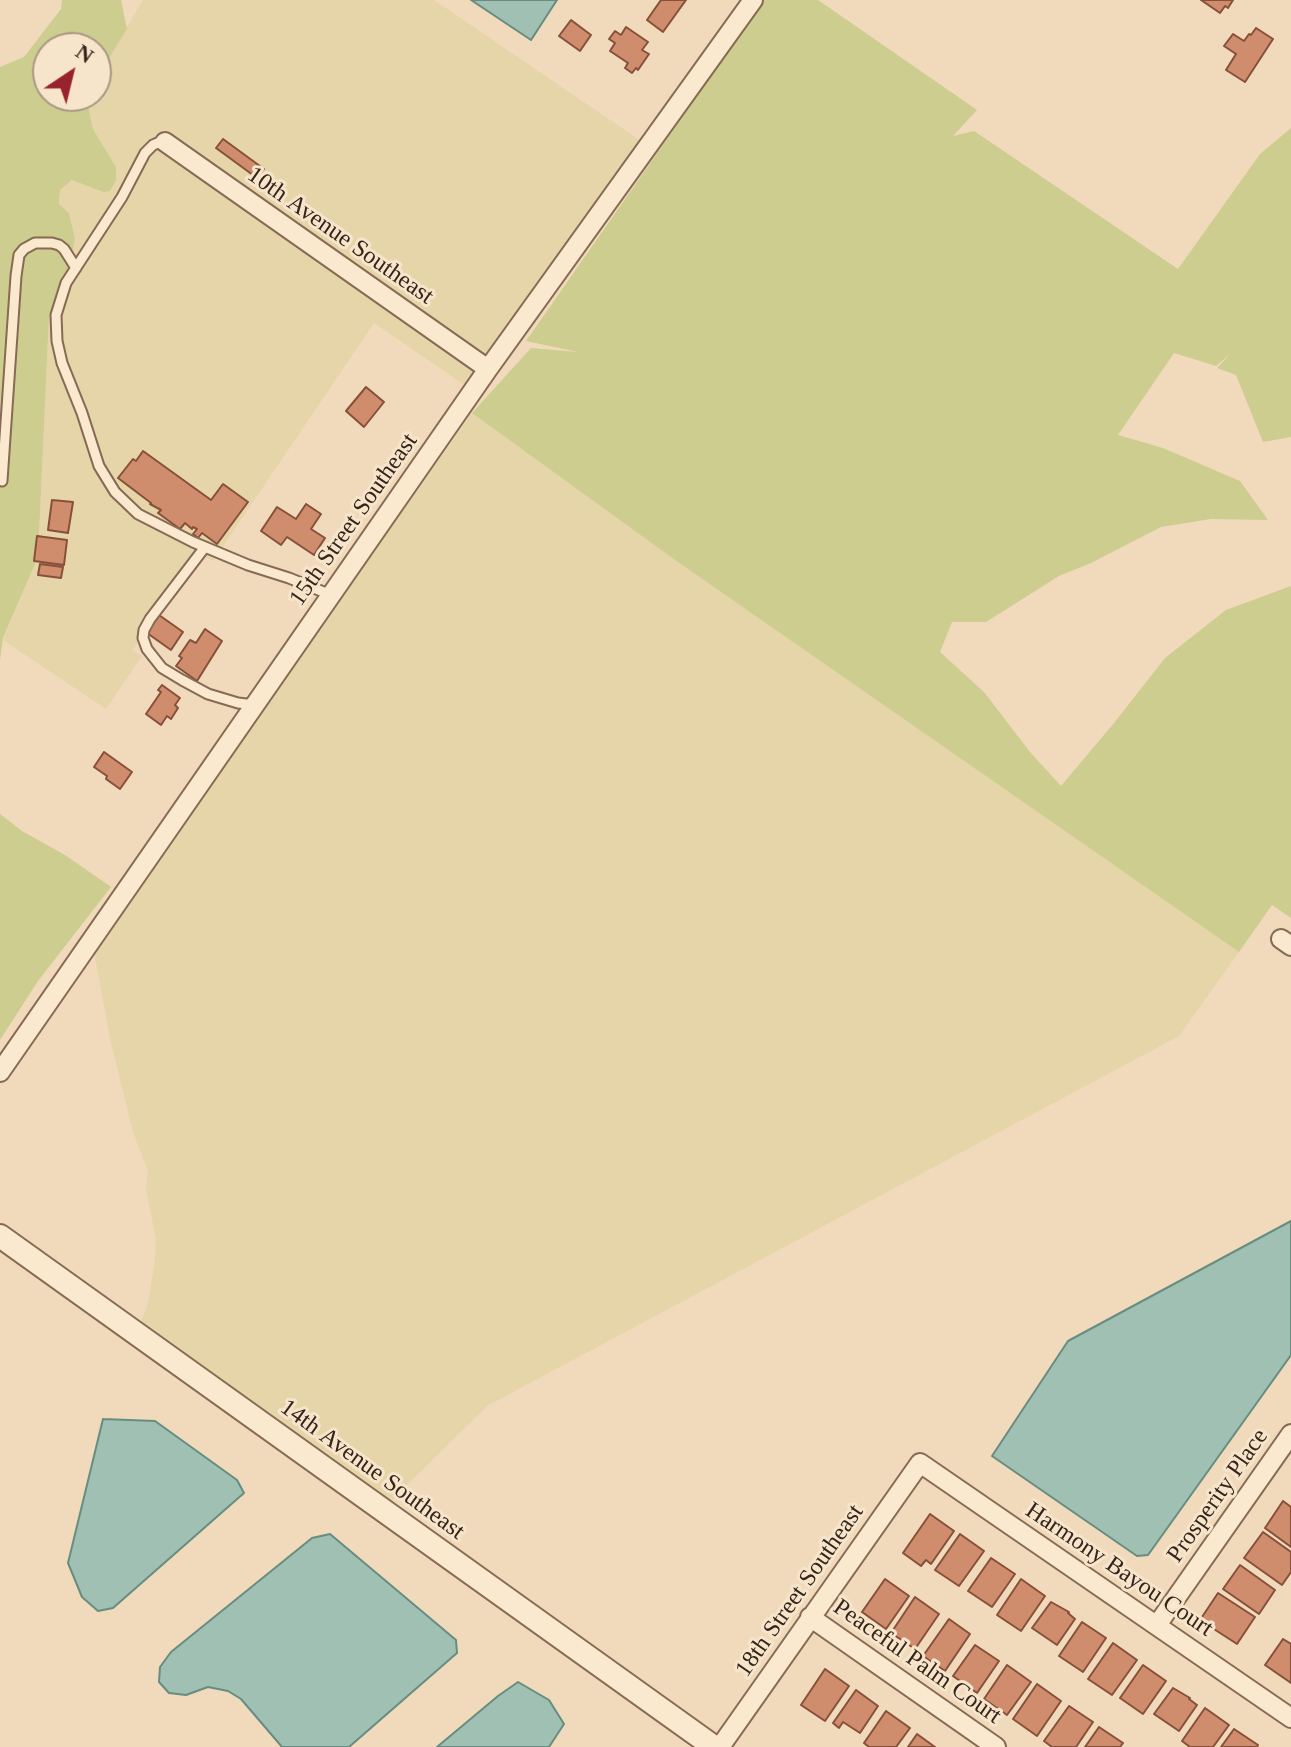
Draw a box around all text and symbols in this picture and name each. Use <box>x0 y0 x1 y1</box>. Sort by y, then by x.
north arrow <box>32 32 112 112</box>
text: N <box>71 39 99 68</box>
street label: 10th Avenue Southeast <box>241 161 439 311</box>
street label: 15th Street Southeast <box>284 428 424 612</box>
street label: 14th Avenue Southeast <box>274 1393 470 1547</box>
street label: Prosperity Place <box>1161 1424 1275 1568</box>
street label: Harmony Bayou Court <box>1020 1497 1218 1643</box>
street label: 18th Street Southeast <box>730 1499 870 1683</box>
street label: Peaceful Palm Court <box>827 1593 1007 1731</box>

